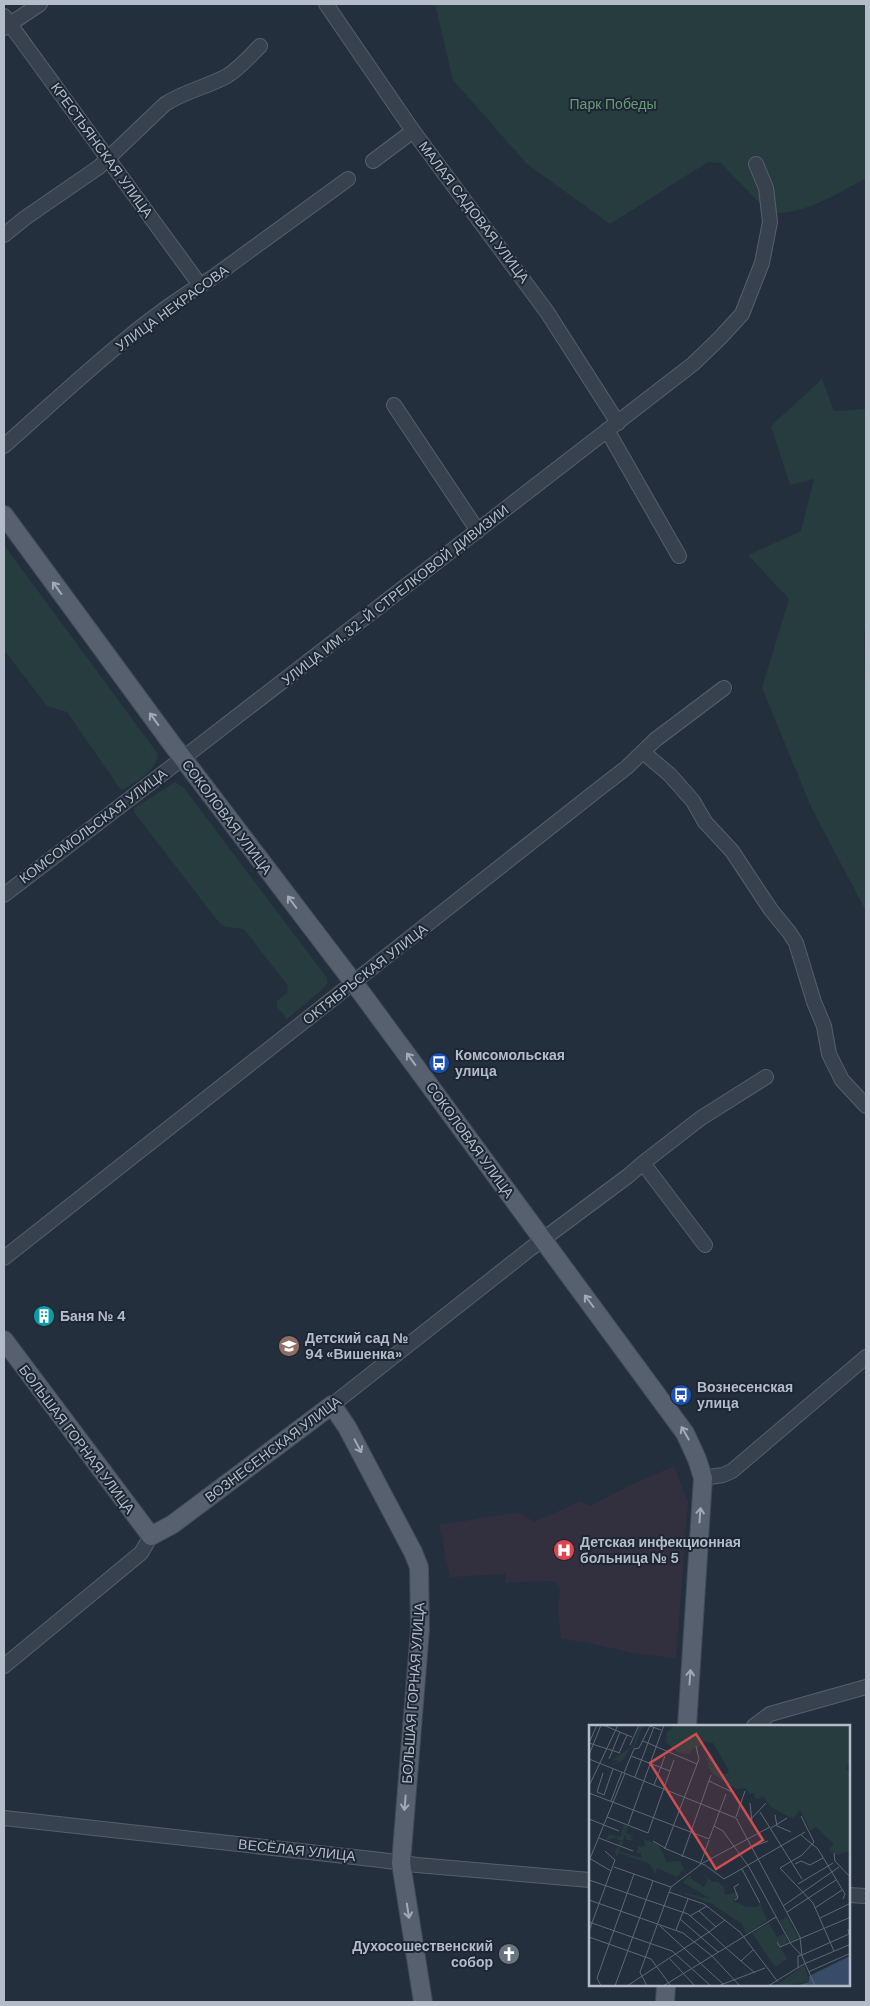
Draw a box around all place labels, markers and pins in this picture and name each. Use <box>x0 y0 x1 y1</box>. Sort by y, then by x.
place label: Комсомольская улица <box>455 1046 565 1080</box>
bus stop icon: Комсомольская улица <box>427 1051 451 1075</box>
building icon: Баня № 4 <box>32 1304 56 1328</box>
place label: Баня № 4 <box>60 1307 126 1325</box>
place label: Детский сад № 94 «Вишенка» <box>305 1329 408 1363</box>
school or university icon: Детский сад № 94 «Вишенка» <box>277 1334 301 1358</box>
place label: Вознесенская улица <box>697 1378 793 1412</box>
bus stop icon: Вознесенская улица <box>669 1383 693 1407</box>
place label: Детская инфекционная больница № 5 <box>580 1533 741 1567</box>
hospital icon: Детская инфекционная больница № 5 <box>552 1538 576 1562</box>
place label: Духосошественский собор <box>352 1937 493 1971</box>
church icon: Духосошественский собор <box>497 1942 521 1966</box>

